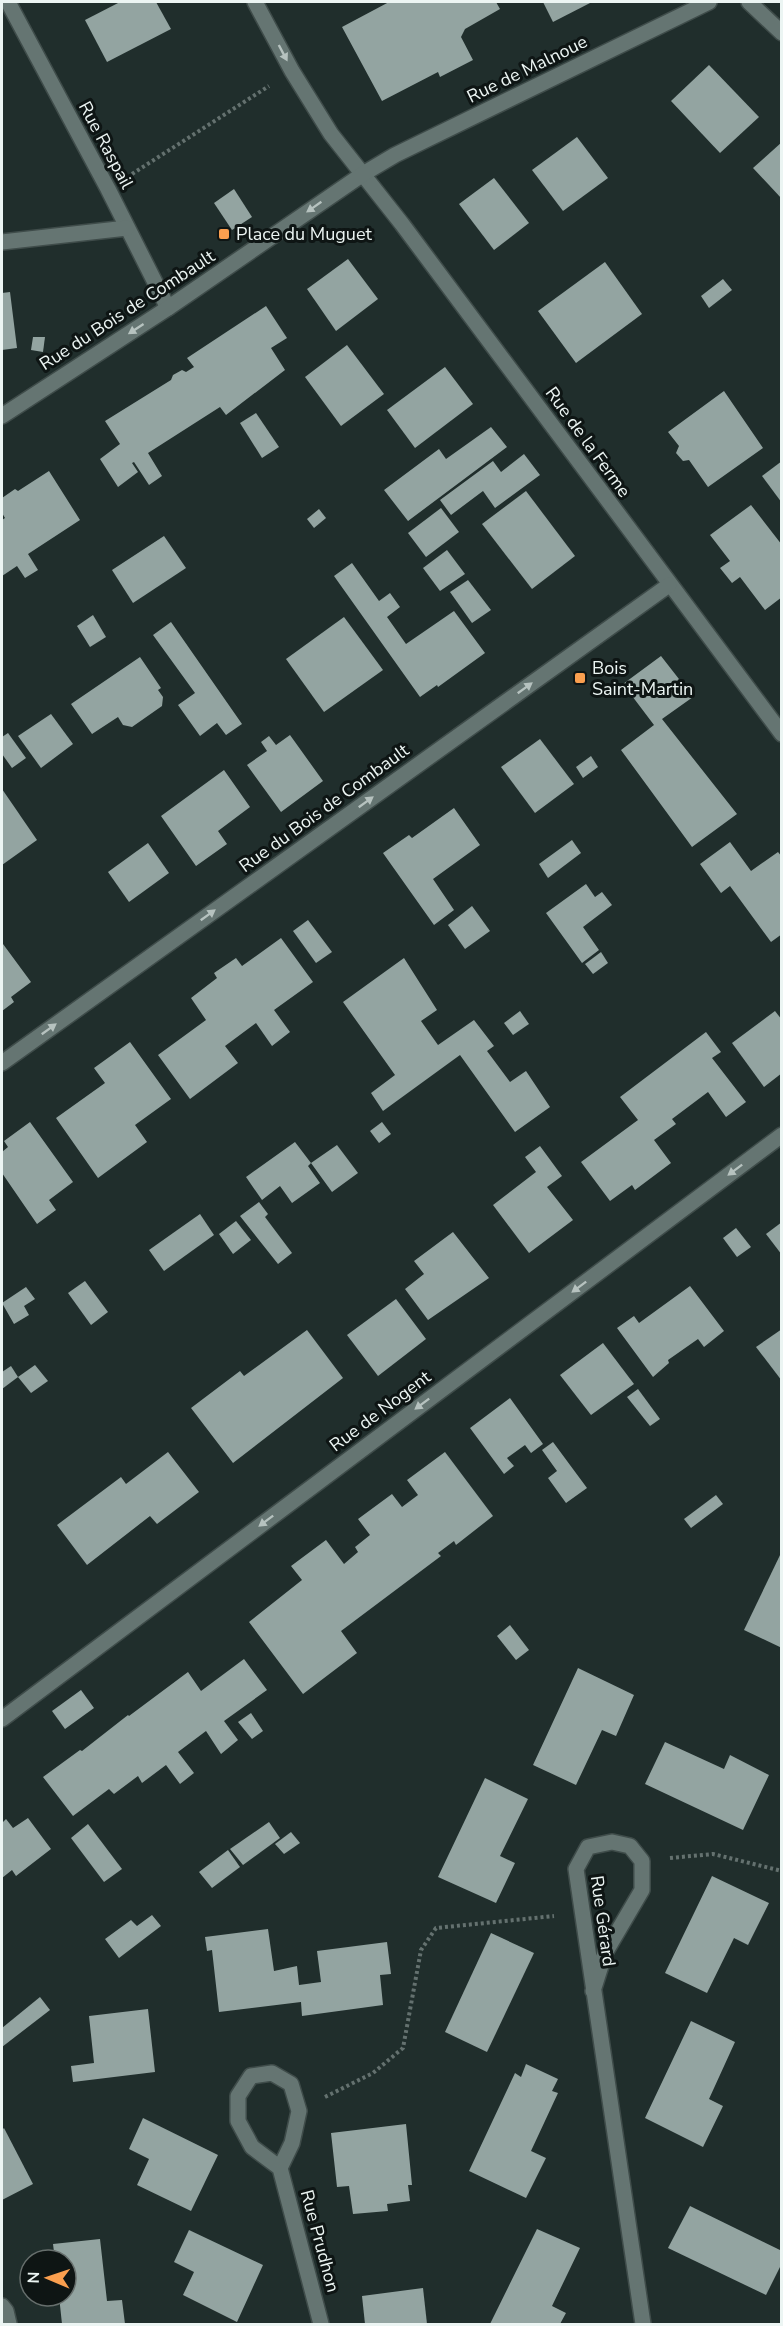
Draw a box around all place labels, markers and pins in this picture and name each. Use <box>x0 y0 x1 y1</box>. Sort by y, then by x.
place label: Place du Muguet <box>236 222 373 246</box>
marker: Place du Muguet <box>217 227 231 241</box>
place label: Bois Saint-Martin <box>592 656 693 701</box>
marker: Bois Saint-Martin <box>573 671 587 685</box>

